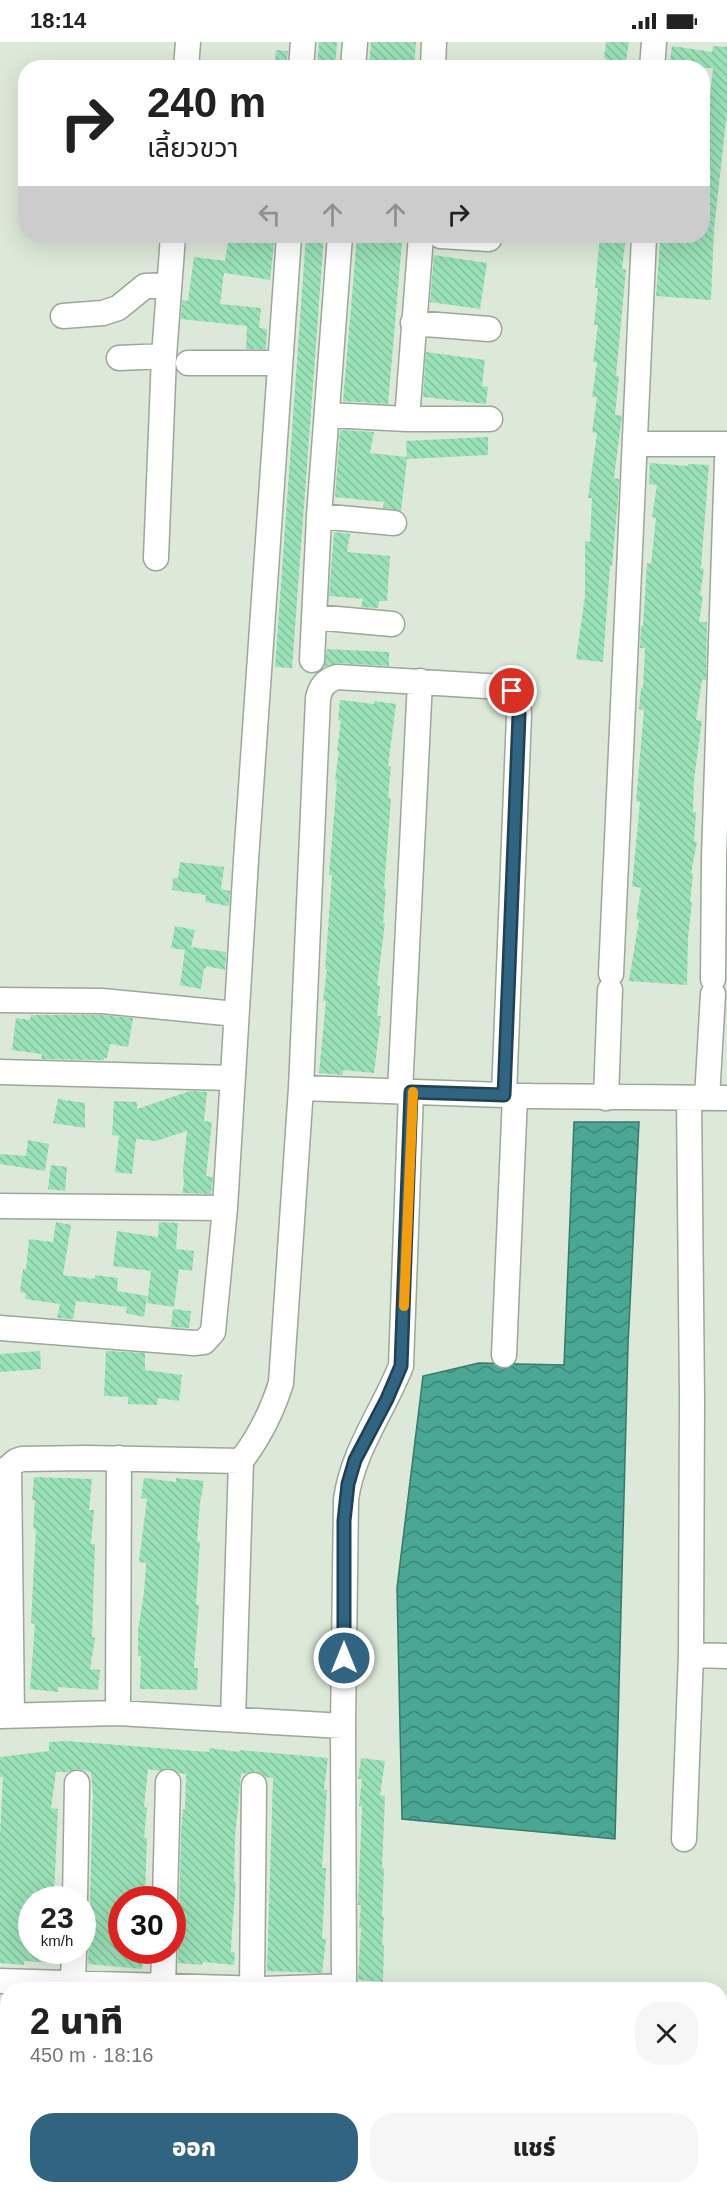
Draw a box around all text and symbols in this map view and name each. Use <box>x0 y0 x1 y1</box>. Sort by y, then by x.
text: 18:14 <box>30 8 86 33</box>
text: 240 m <box>147 79 266 126</box>
icon: right <box>48 84 126 162</box>
text: เลี้ยวขวา <box>147 133 238 163</box>
icon: left <box>253 198 286 231</box>
icon: ahead <box>316 198 349 231</box>
icon: ahead <box>379 198 412 231</box>
icon: right <box>442 198 475 231</box>
pin <box>486 665 537 716</box>
icon: arrive <box>495 674 528 707</box>
position arrow <box>312 1626 376 1690</box>
speed limit sign: 30 <box>108 1886 186 1964</box>
text: 23 <box>40 1901 74 1934</box>
text: km/h <box>41 1932 73 1949</box>
text: 2 นาที <box>30 2001 123 2042</box>
button: close <box>635 2002 698 2065</box>
text: 450 m · 18:16 <box>30 2044 153 2066</box>
button: ออก <box>30 2113 358 2182</box>
button: แชร์ <box>370 2113 698 2182</box>

